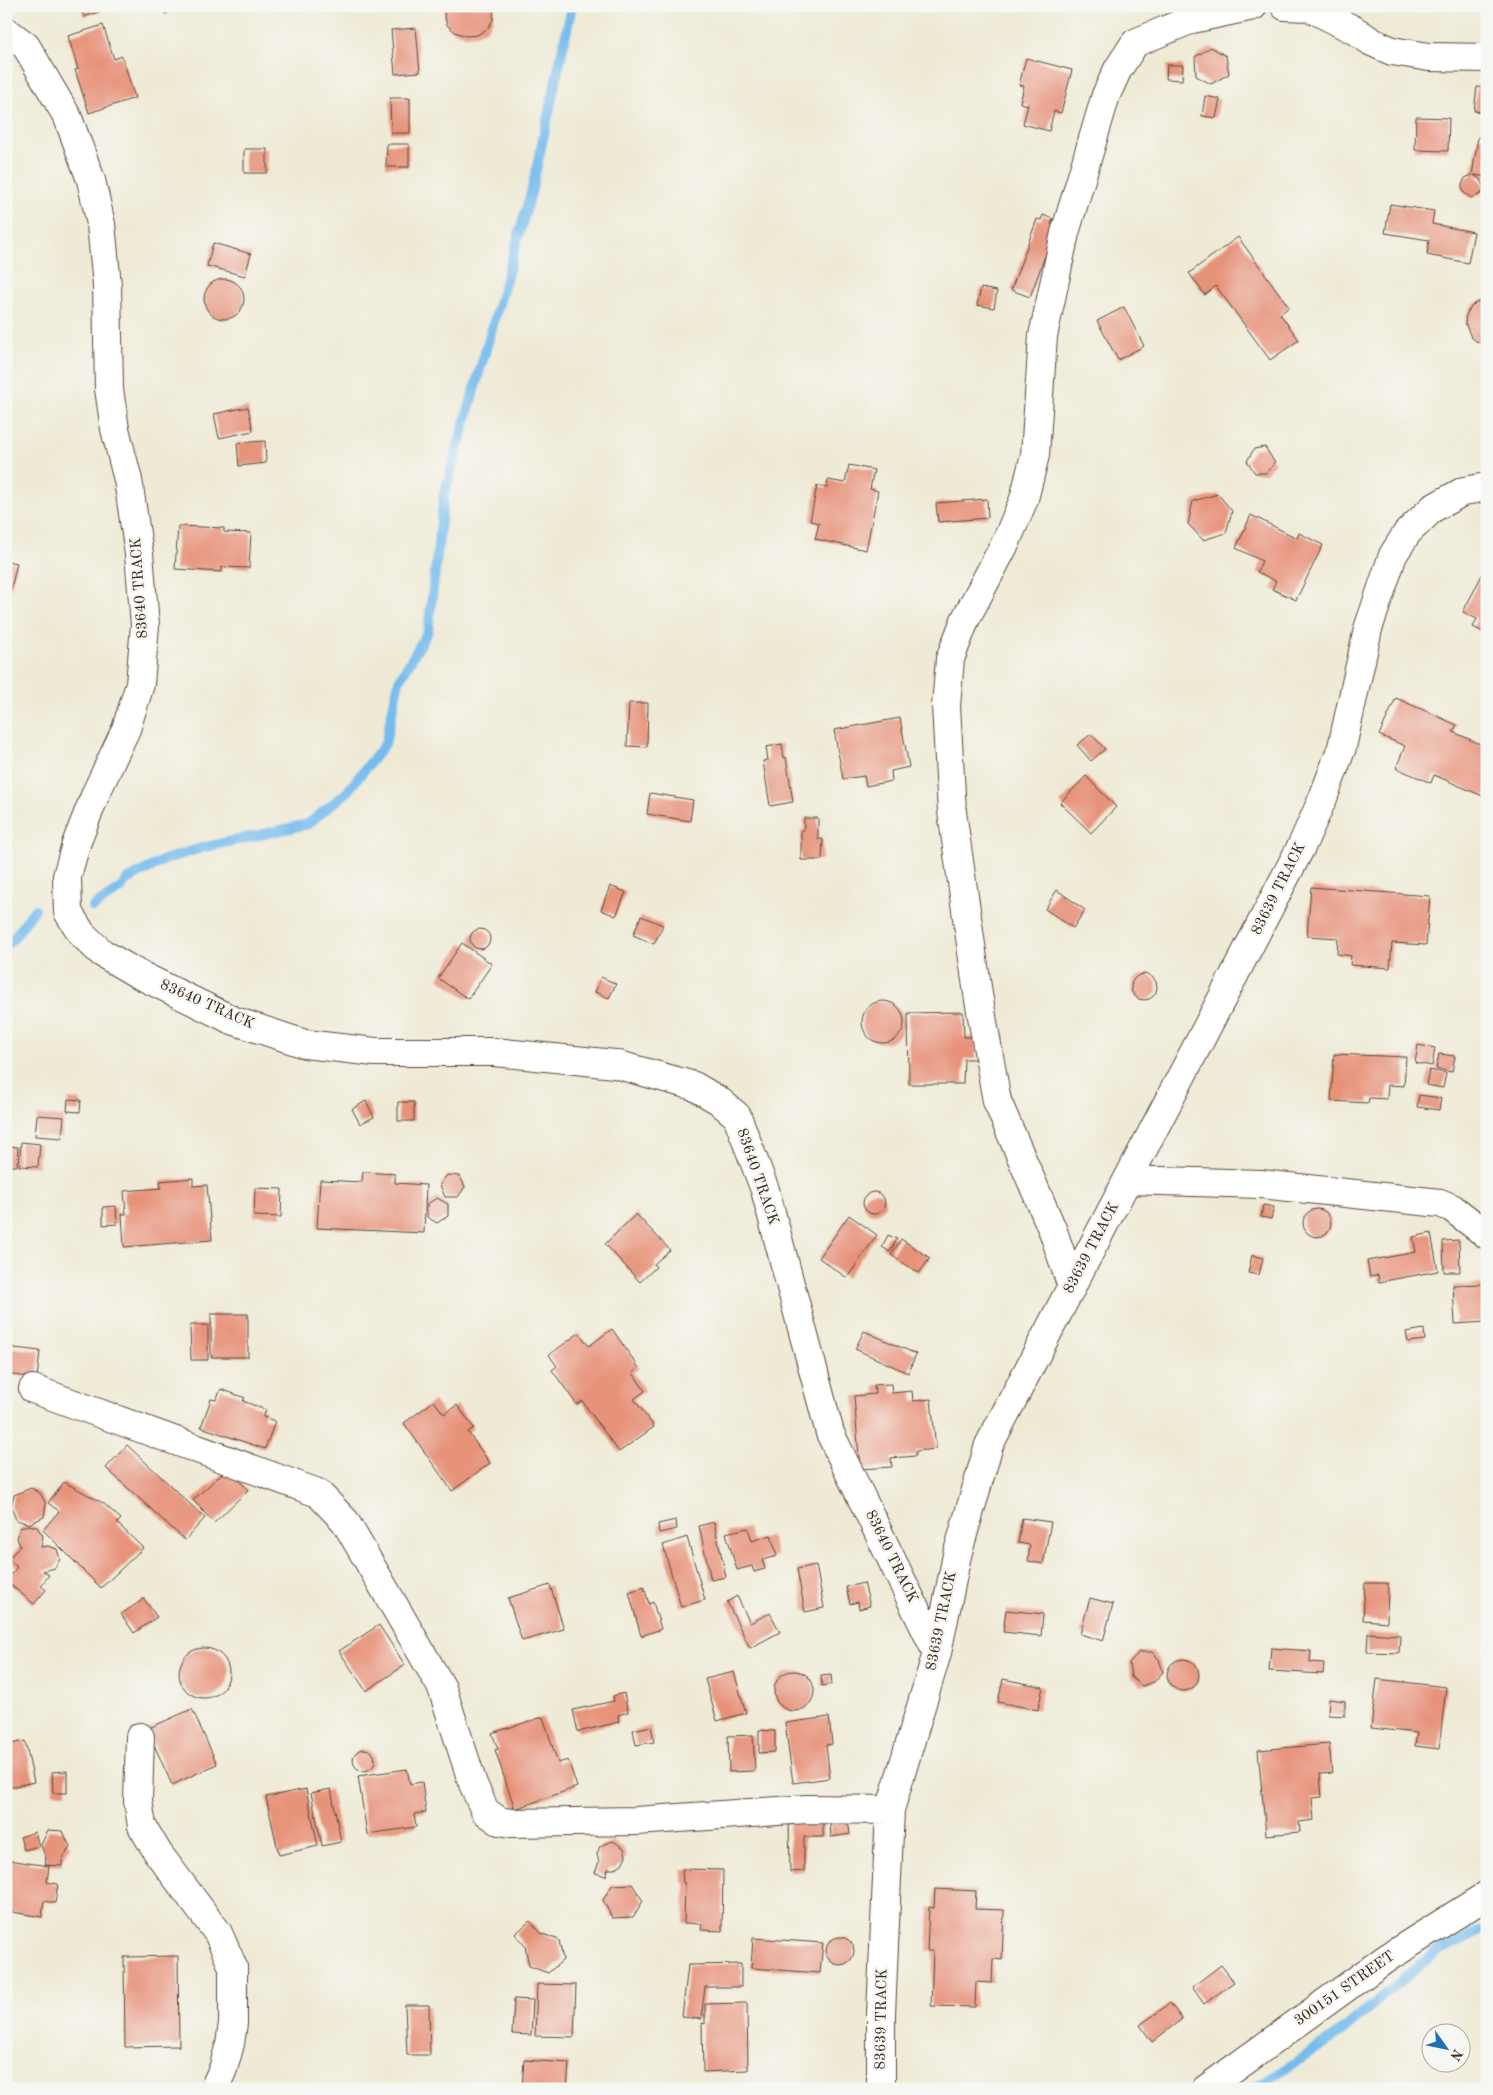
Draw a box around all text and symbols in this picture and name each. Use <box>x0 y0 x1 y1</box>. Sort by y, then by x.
street label: 83640 TRACK <box>129 537 151 639</box>
street label: 83639 TRACK <box>1249 840 1309 938</box>
street label: 83640 TRACK <box>158 978 256 1032</box>
street label: 83640 TRACK <box>733 1127 781 1227</box>
street label: 83639 TRACK <box>1062 1200 1122 1296</box>
street label: 83640 TRACK <box>862 1508 920 1606</box>
street label: 83639 TRACK <box>924 1570 960 1672</box>
street label: 300151 STREET <box>1292 1949 1398 2029</box>
street label: 83639 TRACK <box>874 1968 890 2070</box>
north arrow <box>1420 2022 1470 2072</box>
text: N <box>1447 2046 1465 2063</box>

